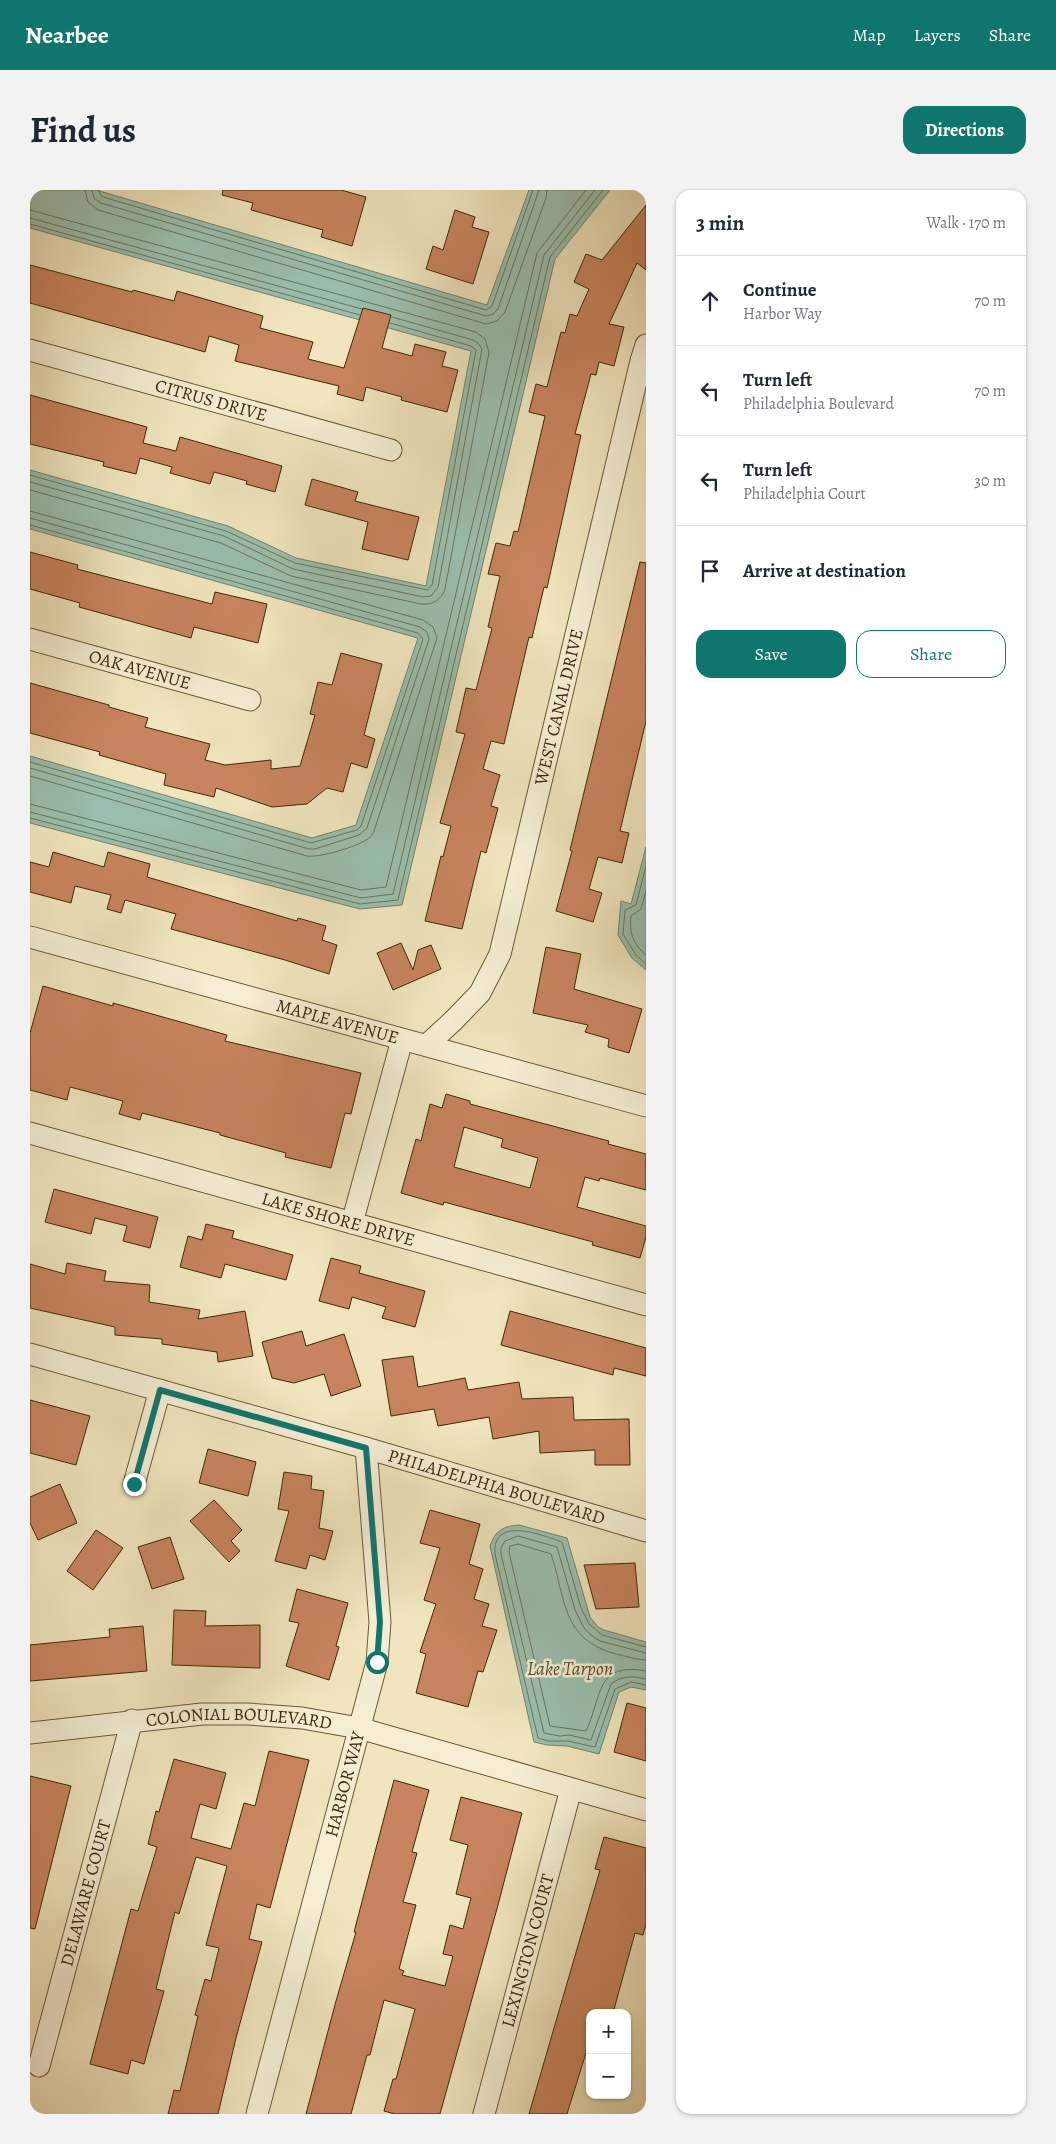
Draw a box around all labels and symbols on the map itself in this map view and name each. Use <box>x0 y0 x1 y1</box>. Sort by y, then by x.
street label: CITRUS DRIVE <box>153 373 270 427</box>
street label: WEST CANAL DRIVE <box>528 626 589 789</box>
street label: OAK AVENUE <box>86 644 194 695</box>
street label: MAPLE AVENUE <box>274 993 402 1050</box>
street label: LAKE SHORE DRIVE <box>259 1186 418 1252</box>
street label: PHILADELPHIA BOULEVARD <box>385 1443 608 1530</box>
route end <box>123 1473 146 1496</box>
route start <box>366 1651 389 1674</box>
water label: Lake Tarpon <box>527 1656 613 1682</box>
street label: COLONIAL BOULEVARD <box>144 1702 334 1735</box>
street label: HARBOR WAY <box>319 1728 370 1840</box>
street label: DELAWARE COURT <box>54 1817 117 1969</box>
street label: LEXINGTON COURT <box>496 1871 560 2030</box>

